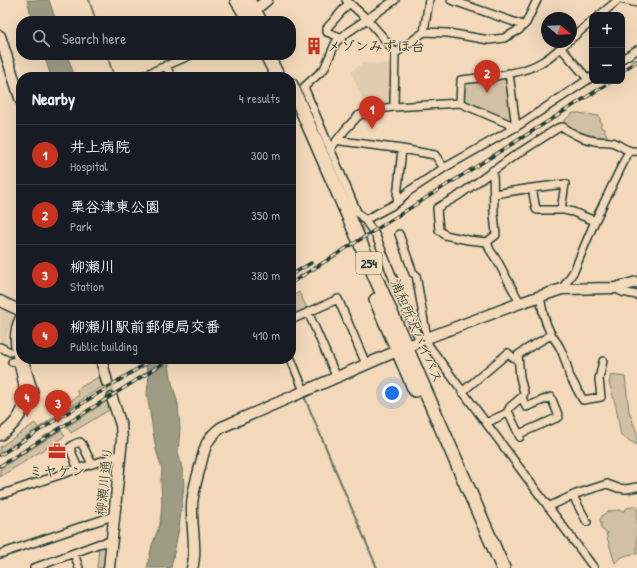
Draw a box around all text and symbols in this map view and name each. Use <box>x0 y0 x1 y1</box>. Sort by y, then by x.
north arrow <box>541 12 577 48</box>
map controls <box>589 12 625 84</box>
button: + <box>589 12 625 48</box>
search box <box>16 16 296 60</box>
icon: search <box>30 27 52 49</box>
text: Search here <box>62 28 126 49</box>
building icon: メゾンみずほ台 <box>304 36 324 56</box>
place label: メゾンみずほ台 <box>327 36 425 55</box>
button: − <box>589 48 625 84</box>
pin: 2 <box>474 60 500 93</box>
text: Nearby <box>32 87 75 110</box>
text: 4 results <box>239 89 280 107</box>
pin: 1 <box>359 96 385 129</box>
text: 井上病院 <box>70 136 130 157</box>
text: 1 <box>43 146 47 164</box>
text: 300 m <box>251 146 280 164</box>
text: Hospital <box>70 157 108 175</box>
text: 栗谷津東公園 <box>70 196 160 217</box>
text: 2 <box>42 206 48 224</box>
text: 350 m <box>251 206 280 224</box>
text: Park <box>70 217 92 235</box>
road number: 254 <box>356 252 382 274</box>
text: 柳瀬川 <box>70 256 115 277</box>
text: 3 <box>42 266 48 284</box>
text: 380 m <box>251 266 280 284</box>
street label: 浦和所沢バイパス <box>387 276 448 386</box>
text: Station <box>70 277 104 295</box>
text: 柳瀬川駅前郵便局交番 <box>70 316 220 337</box>
text: 4 <box>43 326 47 344</box>
text: 410 m <box>253 326 280 344</box>
text: Public building <box>70 337 138 355</box>
your location <box>382 383 402 403</box>
pin: 4 <box>14 384 40 417</box>
pin: 3 <box>45 390 71 423</box>
office icon: ミヤケン <box>47 441 67 461</box>
street label: 柳瀬川通り <box>90 445 117 517</box>
place label: ミヤケン <box>29 461 85 480</box>

